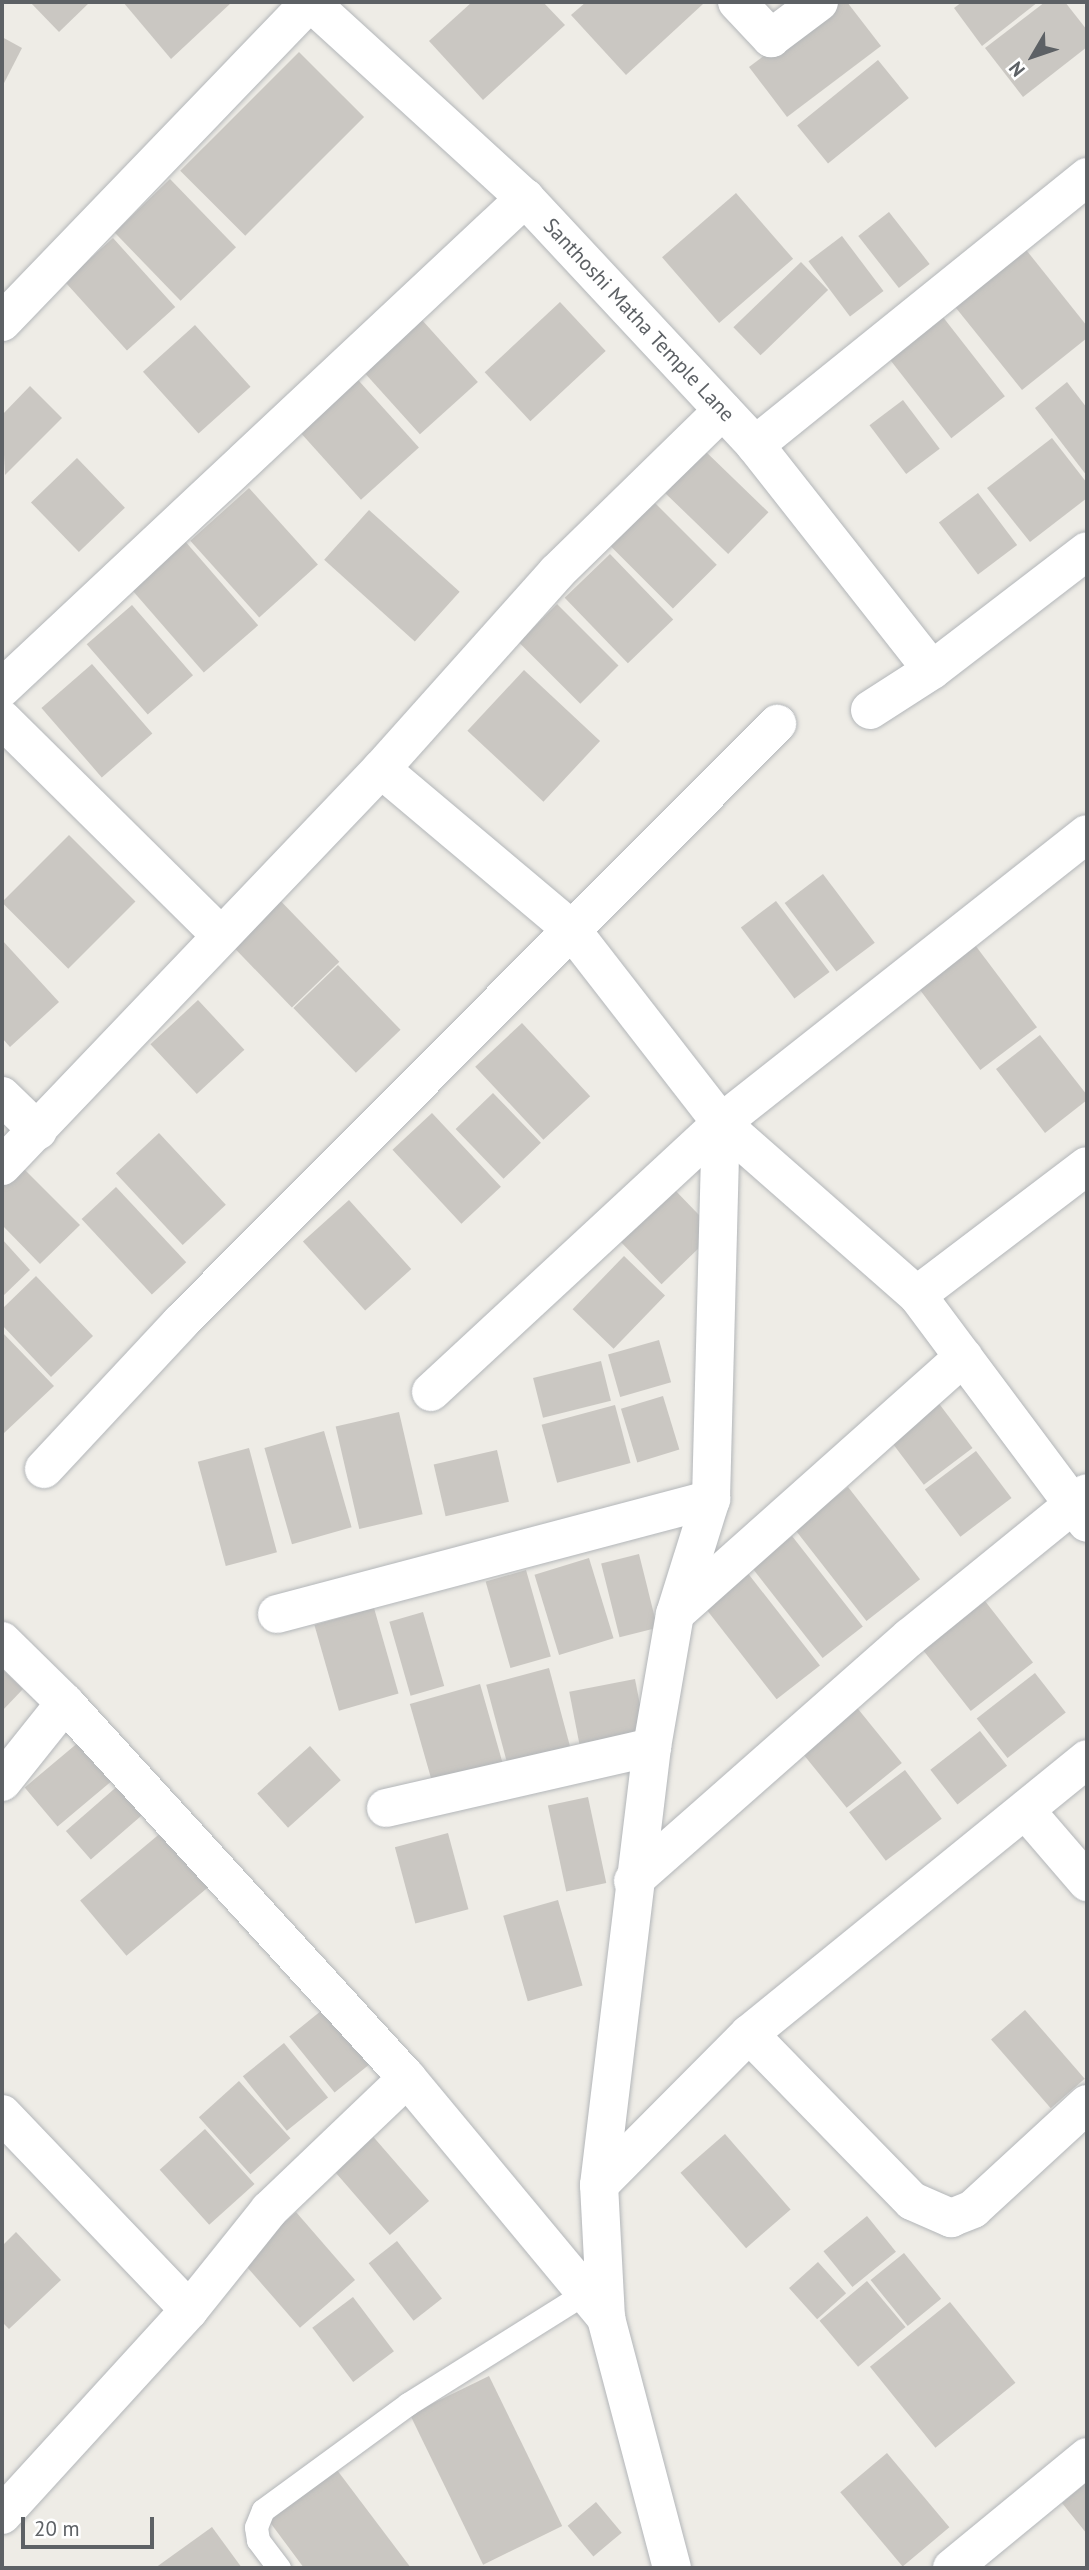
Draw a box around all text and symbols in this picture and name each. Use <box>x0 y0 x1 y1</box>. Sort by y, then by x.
north arrow <box>998 21 1068 91</box>
text: N <box>1003 57 1030 82</box>
street label: Santhoshi Matha Temple Lane <box>538 213 740 427</box>
scale bar <box>24 2504 158 2548</box>
text: 20 m <box>34 2515 80 2542</box>

